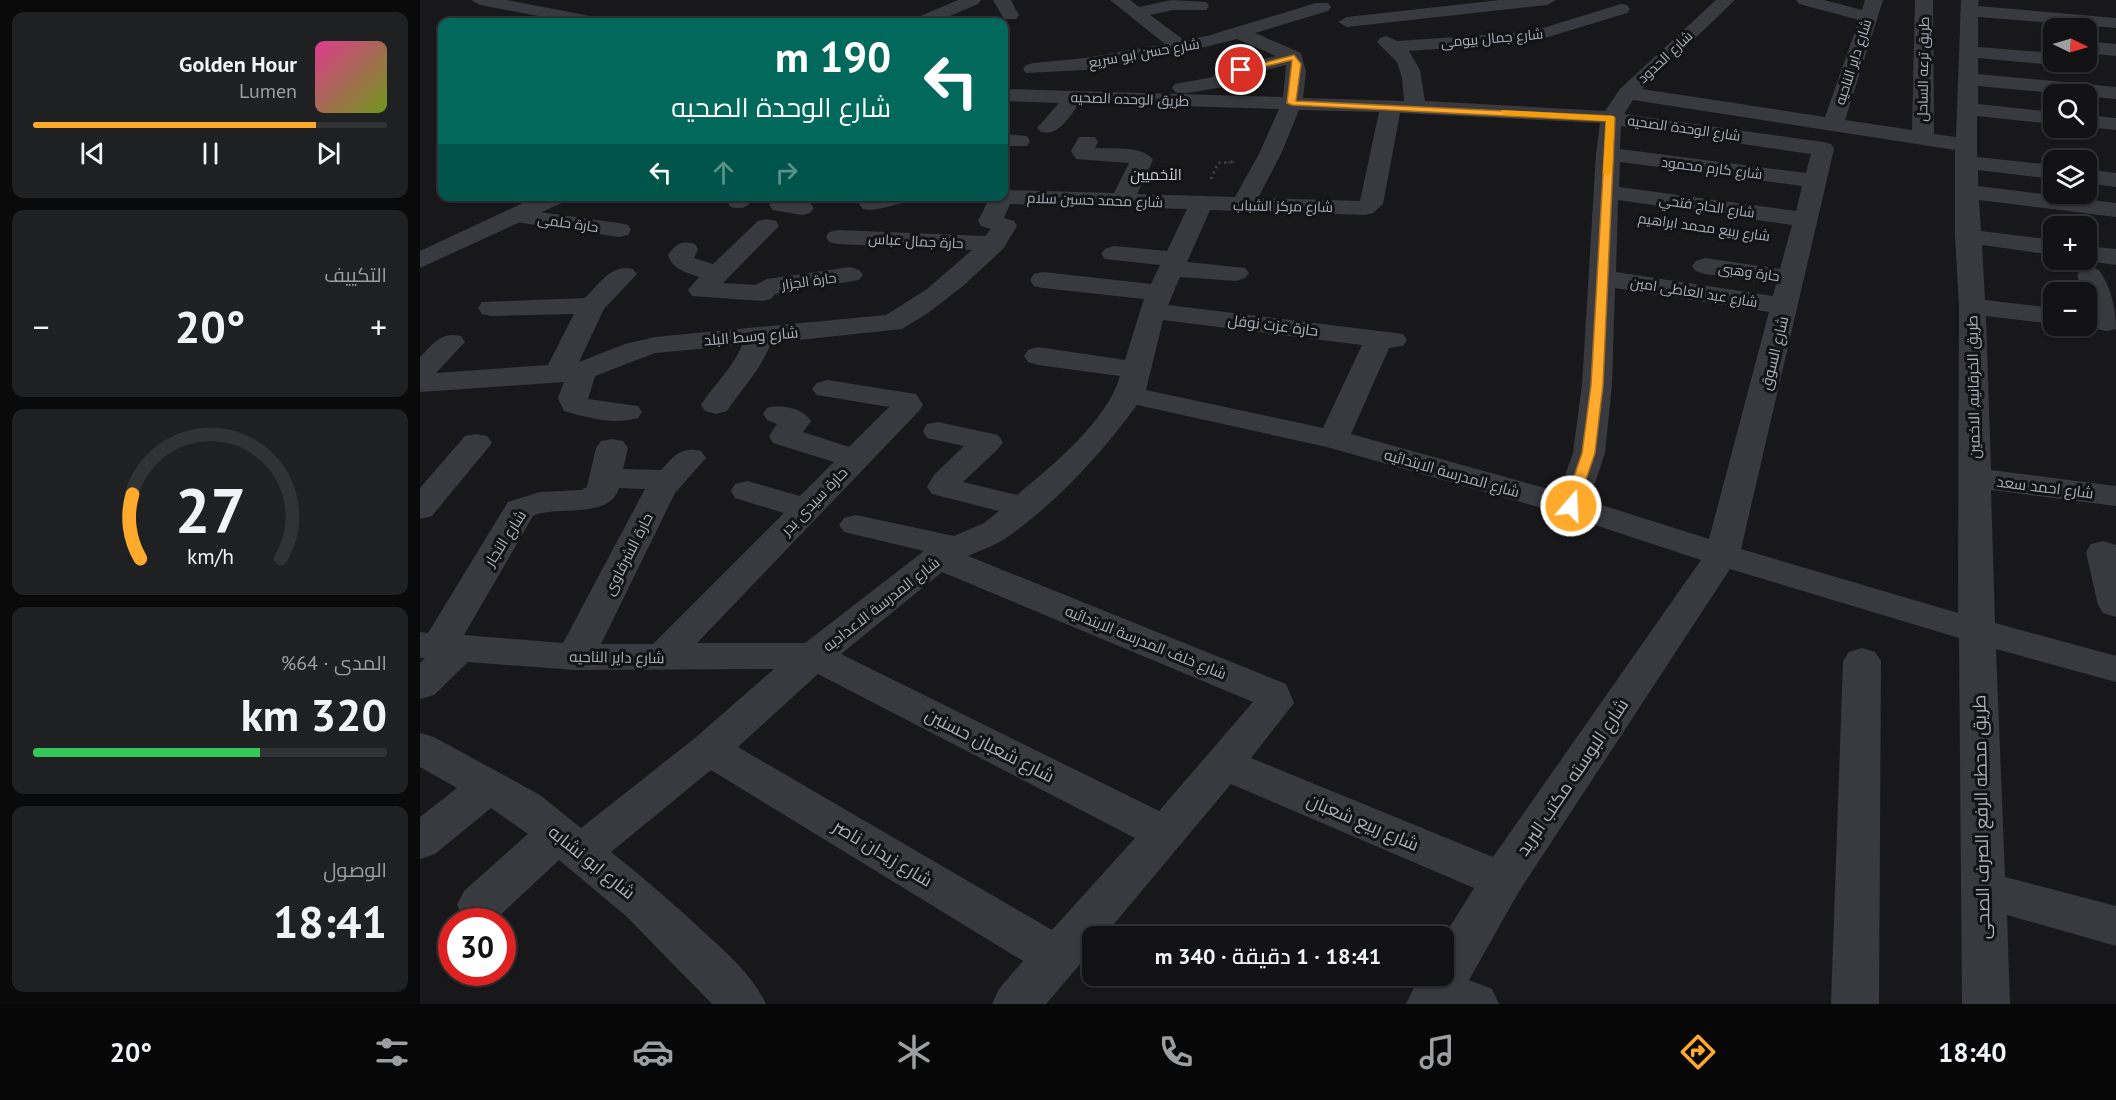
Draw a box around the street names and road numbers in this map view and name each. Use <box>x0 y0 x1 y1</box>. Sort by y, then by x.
street label: طريق ترعه الساحل <box>1913 16 1933 122</box>
street label: شارع داير الناحيه <box>1831 17 1875 107</box>
street label: شارع جمال بيومى <box>1440 25 1544 51</box>
street label: شارع الحدود <box>1634 27 1696 87</box>
street label: شارع حسن ابو سريع <box>1087 34 1201 72</box>
street label: طريق الوحده الصحيه <box>1070 88 1190 110</box>
street label: شارع الوحدة الصحيه <box>1626 111 1742 145</box>
street label: شارع كارم محمود <box>1660 153 1764 184</box>
street label: شارع محمد حسين سلام <box>1027 189 1163 212</box>
street label: شارع الحاج فتحي <box>1658 190 1756 225</box>
street label: شارع مركز الشباب <box>1233 196 1333 216</box>
street label: شارع ربيع محمد ابراهيم <box>1637 209 1771 246</box>
street label: حارة حلمى <box>536 210 600 236</box>
street label: حارة جمال عباس <box>868 230 964 252</box>
street label: حارة وهبى <box>1717 259 1781 285</box>
street label: حارة الجزار <box>779 268 838 294</box>
street label: شارع عبد العاطى امين <box>1629 273 1759 311</box>
street label: حارة عزت نوفل <box>1227 310 1319 341</box>
street label: شارع السوق <box>1756 314 1794 393</box>
street label: طريق الخرقانيه, الاخمين <box>1962 315 1985 459</box>
street label: شارع وسط البلد <box>703 322 799 352</box>
street label: شارع المدرسة الابتدائيه <box>1382 445 1522 503</box>
street label: حارة سيدى بدر <box>776 463 852 541</box>
street label: شارع احمد سعد <box>1995 472 2095 504</box>
street label: شارع النجار <box>479 506 532 572</box>
street label: حارة الشرقاوى <box>599 510 658 599</box>
street label: شارع المدرسة الاعداديه <box>819 553 944 657</box>
street label: شارع خلف المدرسة الابتدائيه <box>1062 601 1229 685</box>
street label: شارع داير الناحيه <box>569 647 665 669</box>
street label: شارع البوسته مكتب البريد <box>1511 694 1634 861</box>
street label: طريق محطه الرفع الصرف الصحى <box>1967 695 1996 939</box>
street label: شارع شعبان حسنين <box>921 703 1059 788</box>
street label: شارع ربيع شعبان <box>1303 788 1423 857</box>
street label: شارع زيدان ناصر <box>828 814 937 892</box>
street label: شارع ابو نشابه <box>543 820 640 905</box>

